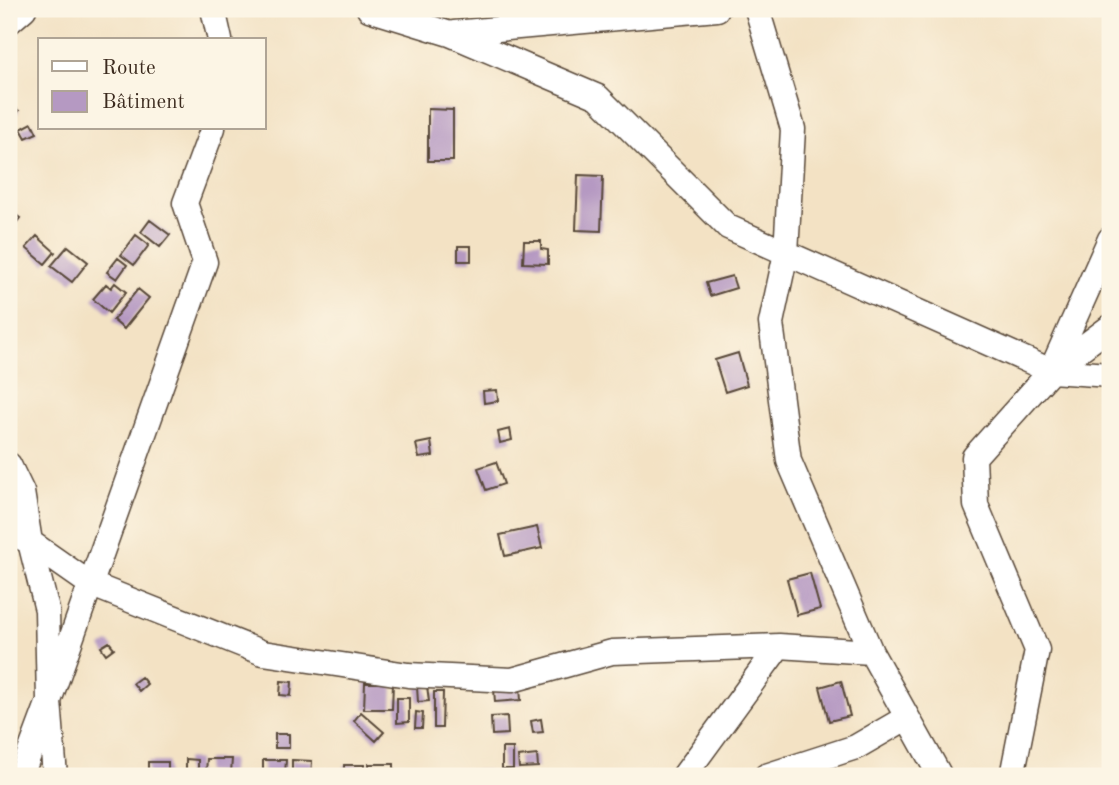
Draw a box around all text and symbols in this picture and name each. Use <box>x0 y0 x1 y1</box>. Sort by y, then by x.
legend <box>38 38 266 130</box>
text: Route <box>102 58 156 79</box>
text: Bâtiment <box>102 92 185 113</box>

